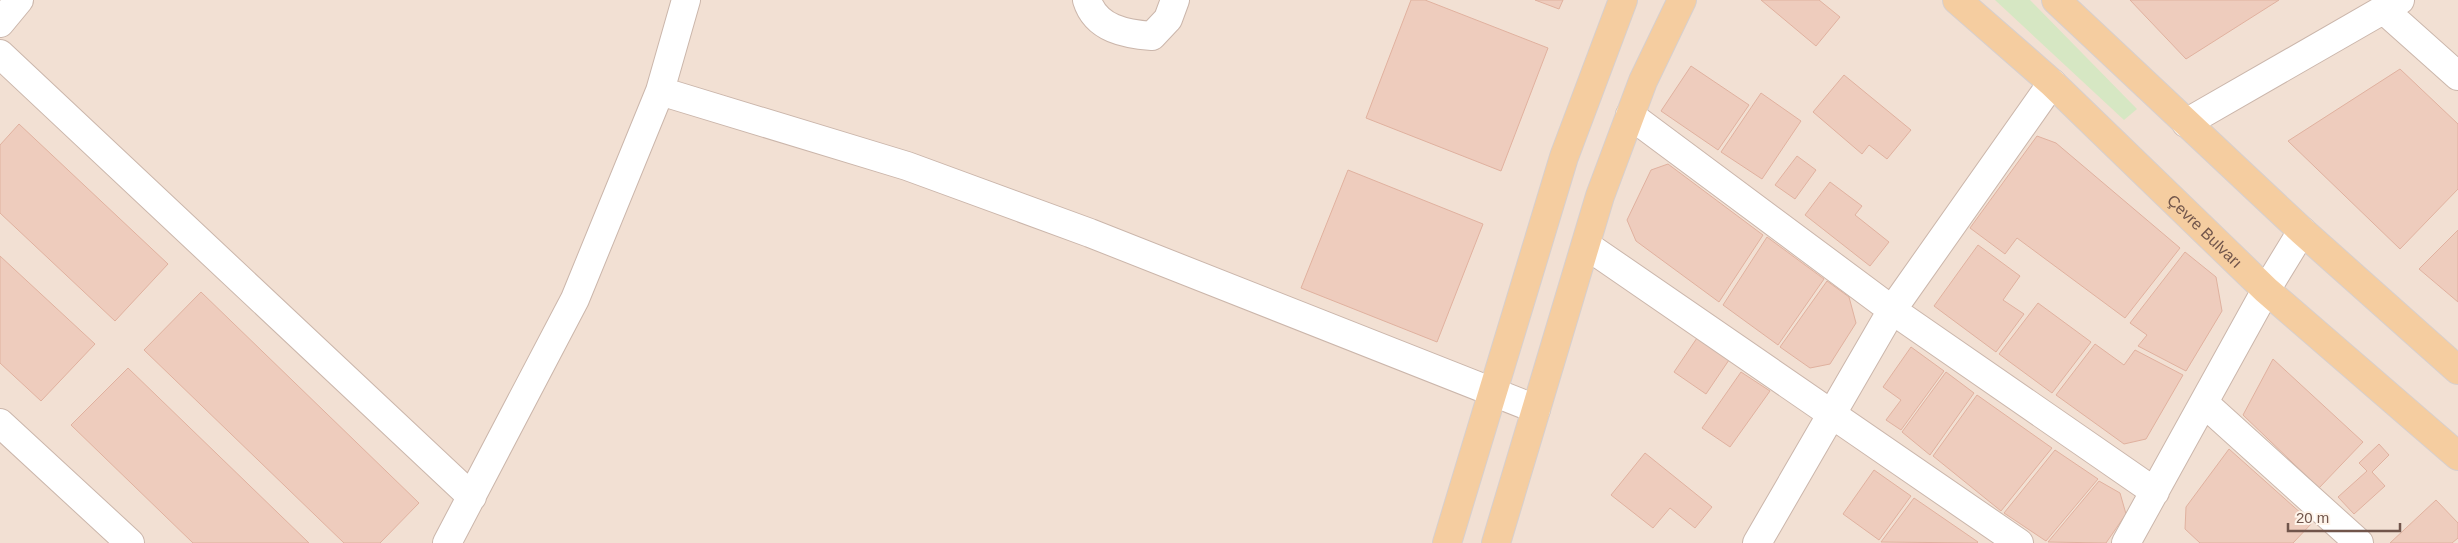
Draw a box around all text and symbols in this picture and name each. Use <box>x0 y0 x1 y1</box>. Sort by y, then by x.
street label: Çevre Bulvarı <box>2164 192 2245 271</box>
scale bar <box>2288 500 2400 532</box>
text: 20 m <box>2296 509 2329 526</box>

